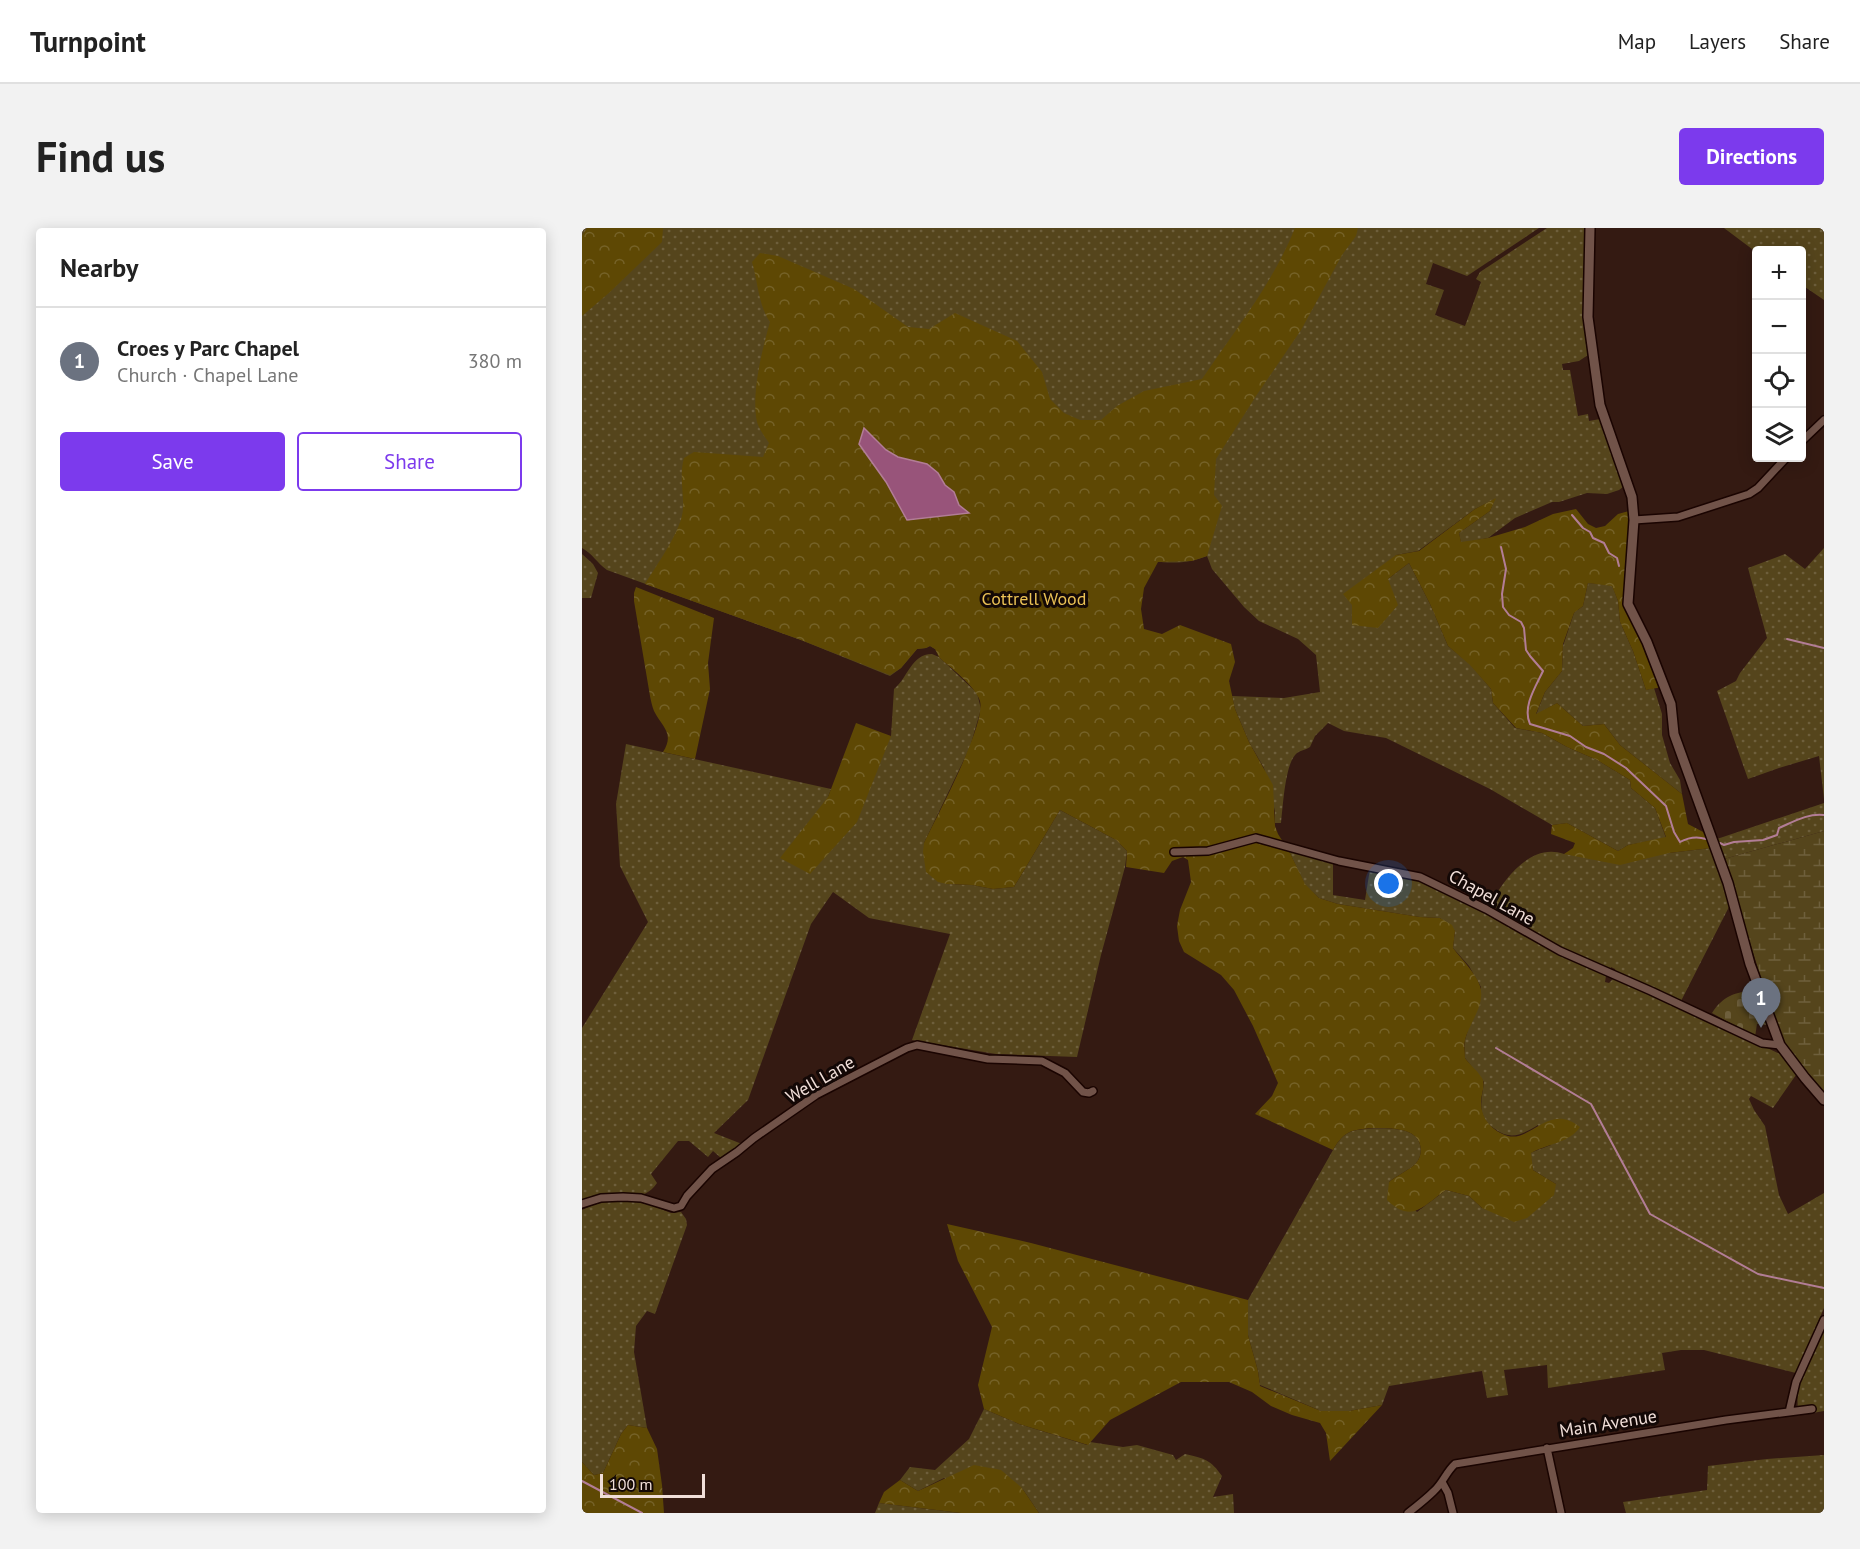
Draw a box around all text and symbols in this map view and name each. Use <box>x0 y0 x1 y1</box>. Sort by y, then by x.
text: Turnpoint <box>30 23 146 60</box>
text: Map <box>1618 28 1656 55</box>
text: Layers <box>1689 28 1746 55</box>
text: Share <box>1779 28 1830 55</box>
button: Directions <box>1679 128 1824 185</box>
text: Find us <box>36 129 165 184</box>
map controls <box>1752 246 1806 462</box>
button: + <box>1752 246 1806 300</box>
text: Nearby <box>60 251 138 284</box>
button: − <box>1752 300 1806 354</box>
text: Croes y Parc Chapel <box>117 334 299 362</box>
text: 1 <box>74 348 85 374</box>
text: 380 m <box>468 348 522 374</box>
button: locate <box>1752 354 1806 408</box>
text: Church · Chapel Lane <box>117 362 298 388</box>
button: layers <box>1752 408 1806 462</box>
button: Save <box>60 432 285 491</box>
button: Share <box>297 432 522 491</box>
park label: Cottrell Wood <box>982 587 1086 610</box>
street label: Chapel Lane <box>1445 864 1539 930</box>
your location <box>1374 869 1403 898</box>
pin: 1 <box>1742 978 1780 1028</box>
street label: Well Lane <box>782 1050 858 1108</box>
street label: Main Avenue <box>1558 1404 1658 1442</box>
scale bar <box>600 1471 705 1498</box>
text: 100 m <box>609 1474 652 1494</box>

